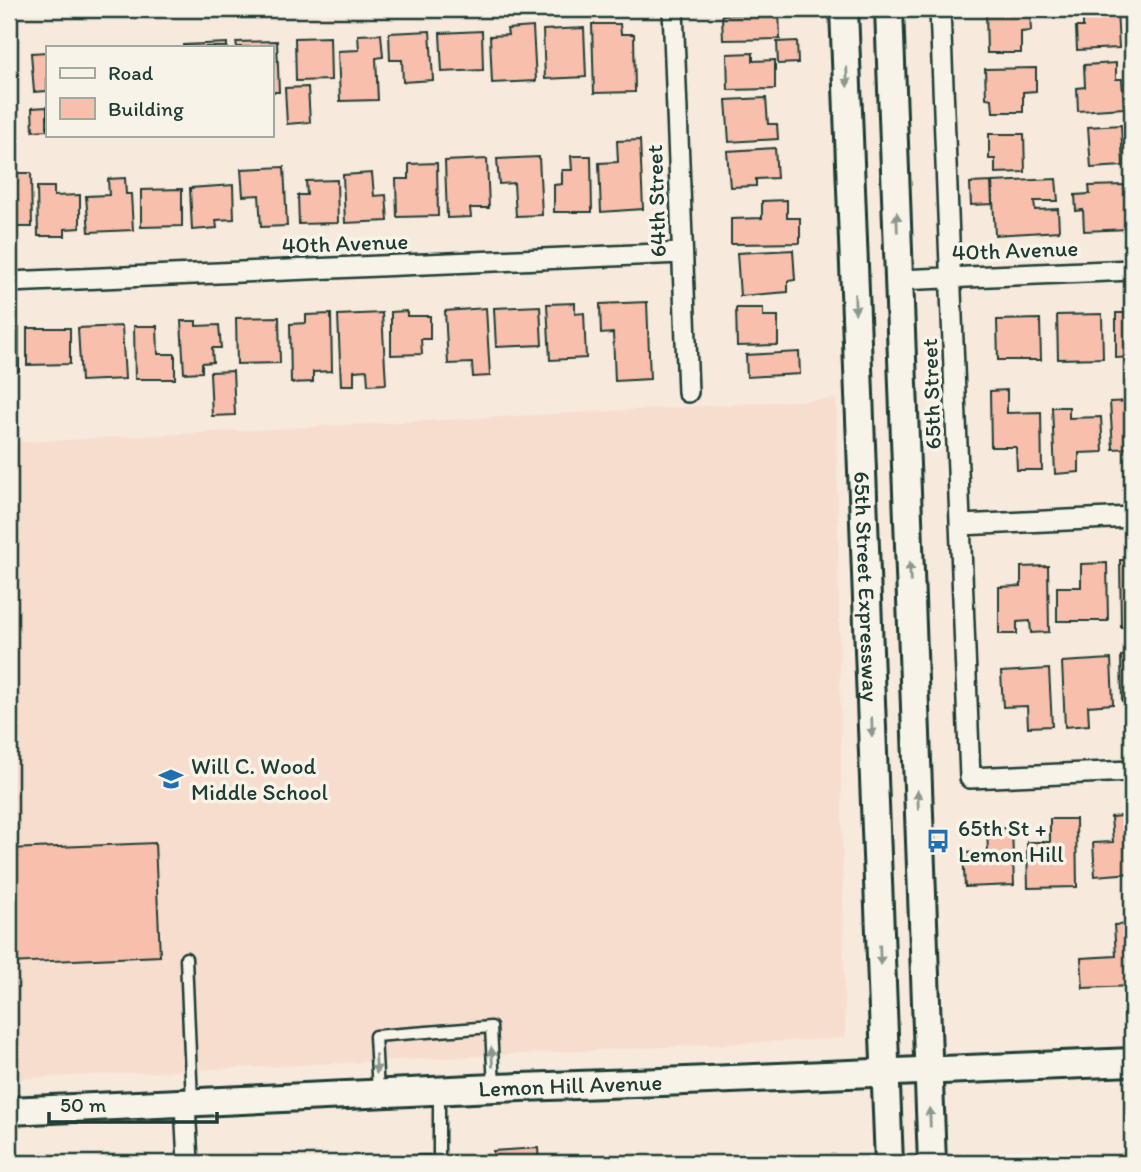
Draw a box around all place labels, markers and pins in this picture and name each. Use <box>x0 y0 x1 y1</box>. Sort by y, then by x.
place label: Will C. Wood Middle School <box>191 752 329 806</box>
school or university icon: Will C. Wood Middle School <box>157 765 185 793</box>
place label: 65th St + Lemon Hill <box>958 814 1064 868</box>
bus stop icon: 65th St + Lemon Hill <box>924 827 952 855</box>

